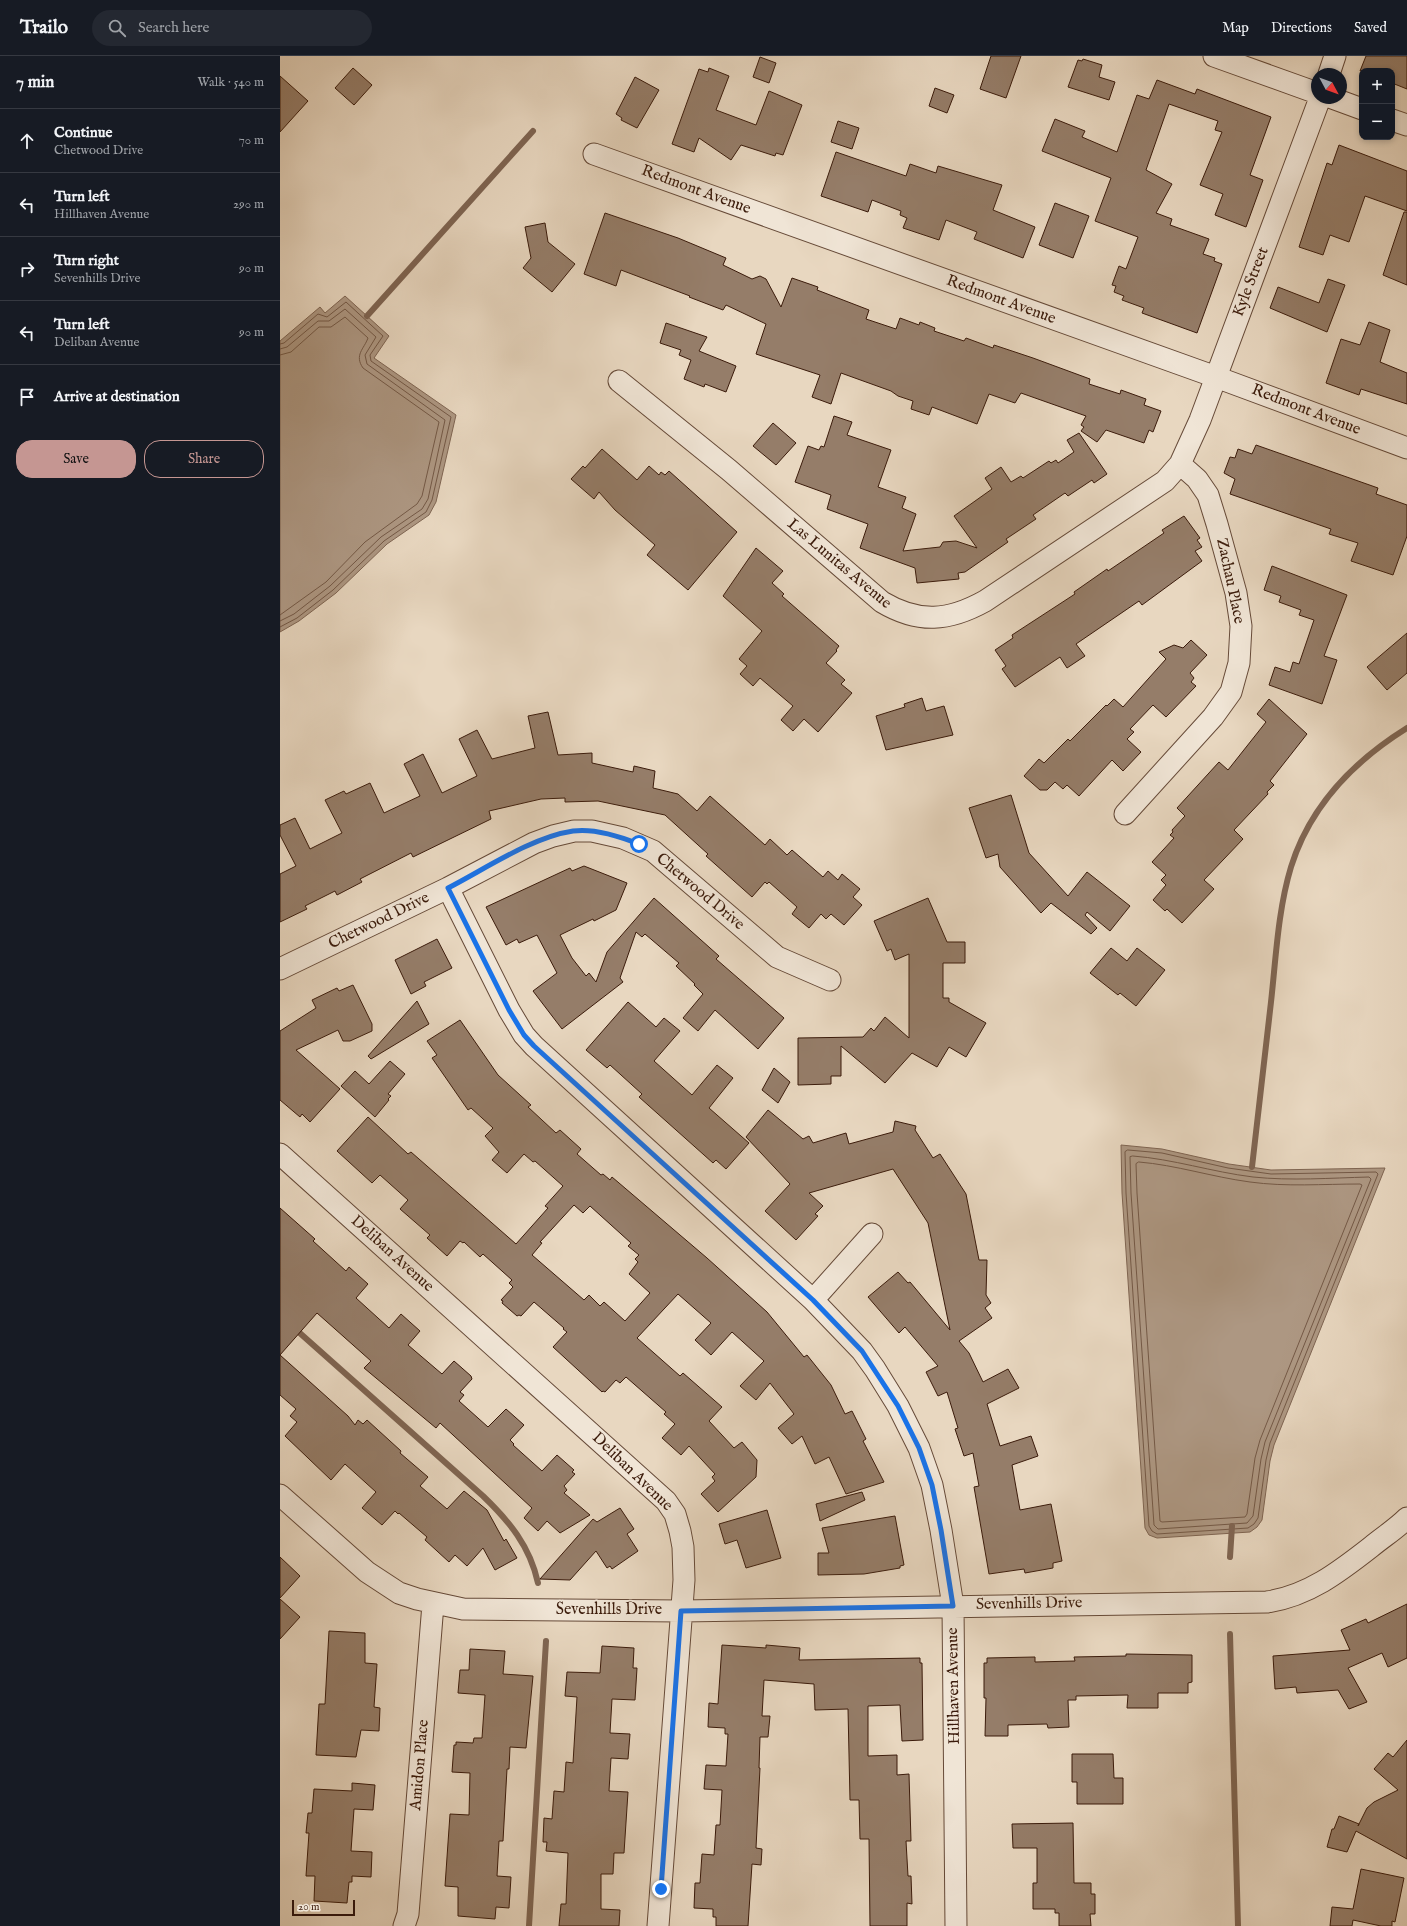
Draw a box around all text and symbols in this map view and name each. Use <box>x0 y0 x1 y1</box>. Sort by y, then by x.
search box <box>92 10 372 46</box>
text: Trailo <box>20 16 68 40</box>
icon: search <box>106 17 128 39</box>
text: Search here <box>138 18 209 37</box>
text: Map <box>1222 19 1249 37</box>
text: Directions <box>1271 19 1332 37</box>
text: Saved <box>1354 19 1387 37</box>
north arrow <box>1311 68 1347 104</box>
map controls <box>1359 68 1395 140</box>
button: + <box>1359 68 1395 104</box>
text: 7 min <box>16 72 54 93</box>
text: Walk · 540 m <box>197 74 264 91</box>
button: − <box>1359 104 1395 140</box>
text: Continue <box>54 123 112 142</box>
icon: ahead <box>16 130 38 152</box>
text: 70 m <box>239 132 264 149</box>
text: Chetwood Drive <box>54 142 143 159</box>
street label: Redmont Avenue <box>638 161 754 219</box>
text: Turn left <box>54 187 110 206</box>
icon: left <box>16 194 38 216</box>
text: 290 m <box>233 196 264 213</box>
text: Hillhaven Avenue <box>54 206 149 223</box>
street label: Kyle Street <box>1229 244 1274 320</box>
text: Turn right <box>54 251 119 270</box>
icon: right <box>16 258 38 280</box>
text: 90 m <box>239 260 264 277</box>
text: Sevenhills Drive <box>54 270 140 287</box>
street label: Redmont Avenue <box>943 271 1059 329</box>
text: Turn left <box>54 315 110 334</box>
icon: left <box>16 322 38 344</box>
text: 90 m <box>239 324 264 341</box>
text: Deliban Avenue <box>54 334 139 351</box>
street label: Redmont Avenue <box>1249 380 1363 440</box>
icon: arrive <box>16 386 38 408</box>
text: Arrive at destination <box>54 387 180 406</box>
button: Save <box>16 440 136 478</box>
button: Share <box>144 440 264 478</box>
street label: Las Lunitas Avenue <box>783 514 895 614</box>
street label: Zachau Place <box>1211 536 1249 626</box>
route start <box>630 835 648 853</box>
street label: Chetwood Drive <box>652 849 748 935</box>
street label: Chetwood Drive <box>325 888 433 954</box>
street label: Deliban Avenue <box>346 1211 438 1297</box>
street label: Deliban Avenue <box>587 1428 677 1516</box>
street label: Sevenhills Drive <box>976 1593 1082 1615</box>
street label: Sevenhills Drive <box>556 1600 662 1620</box>
street label: Hillhaven Avenue <box>943 1627 965 1745</box>
street label: Amidon Place <box>406 1719 434 1812</box>
route end <box>652 1880 670 1898</box>
scale bar <box>292 1898 355 1917</box>
text: 20 m <box>298 1900 319 1914</box>

